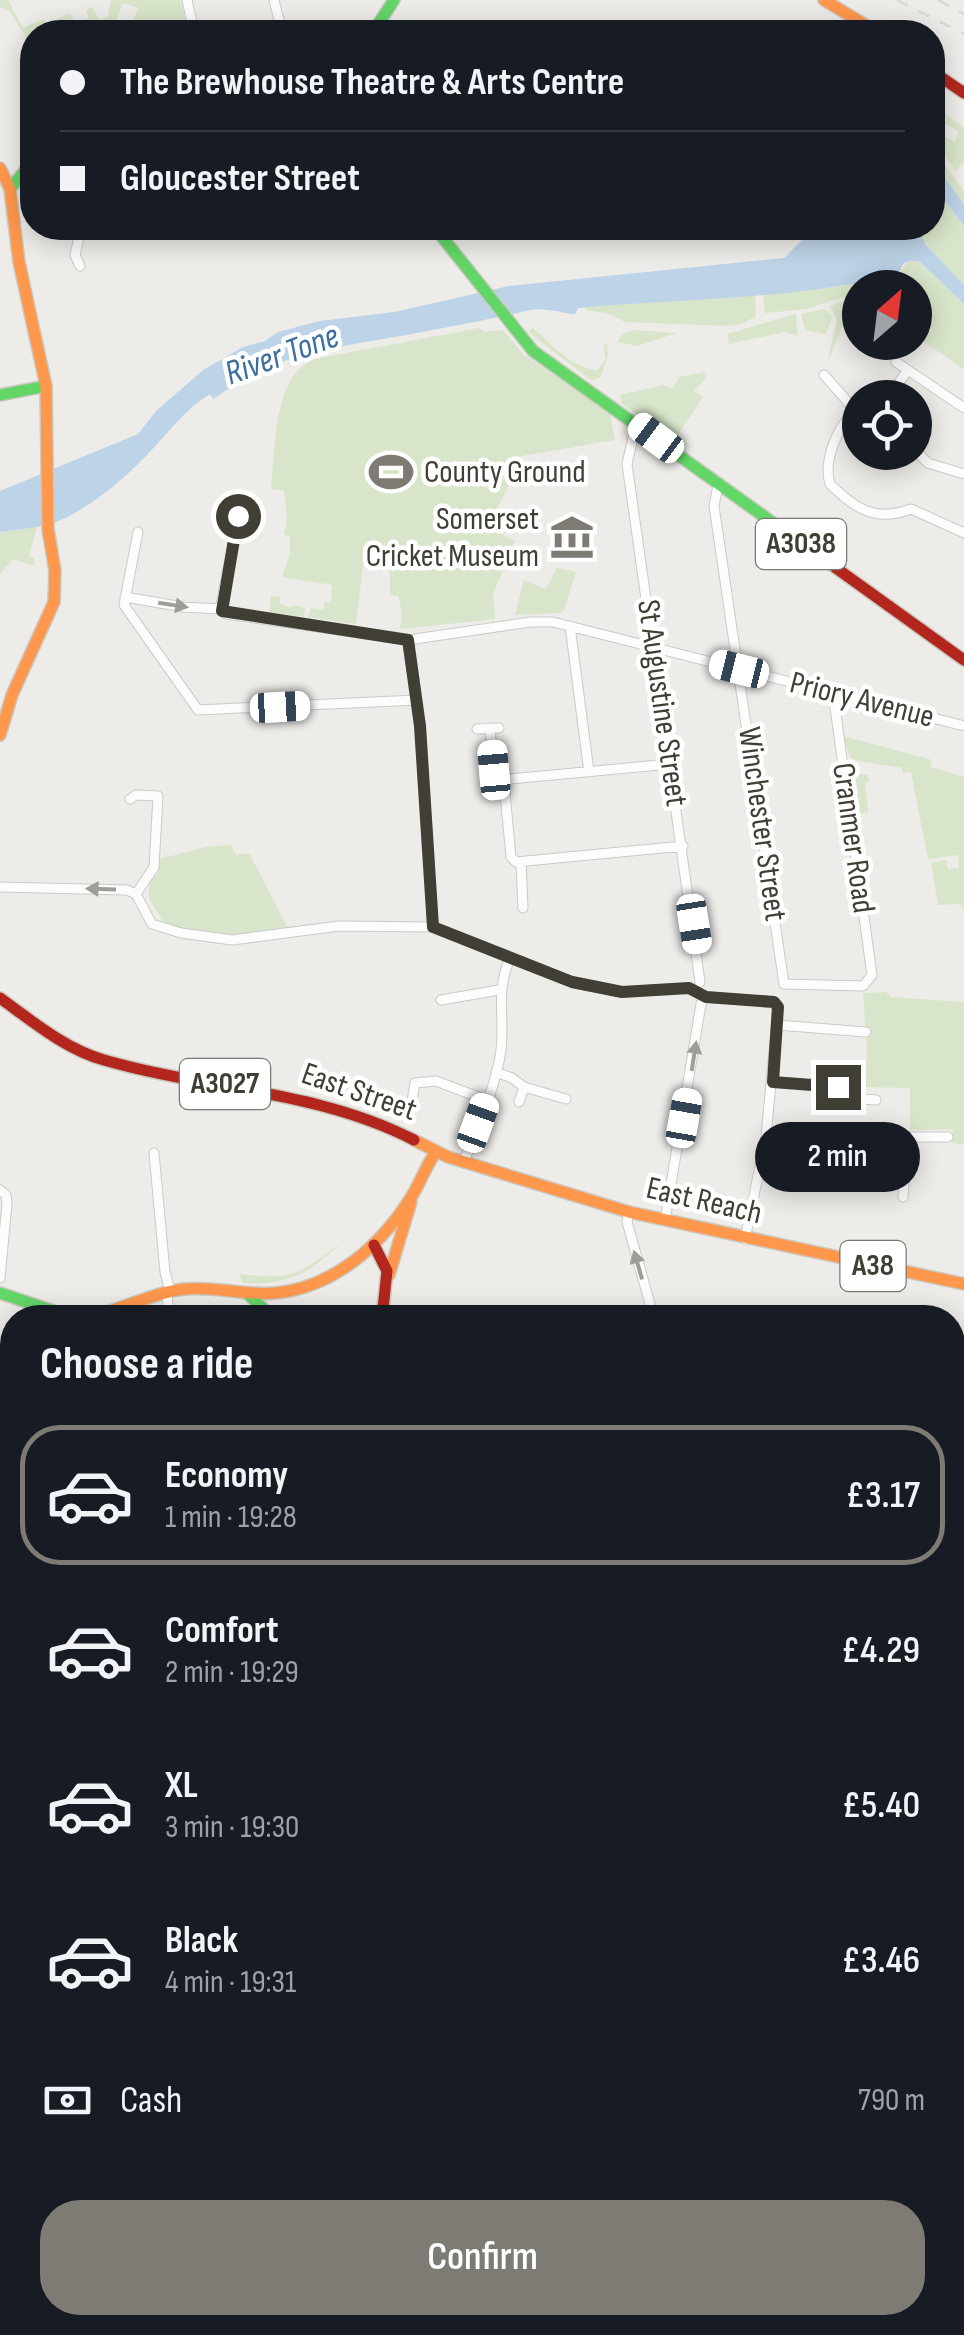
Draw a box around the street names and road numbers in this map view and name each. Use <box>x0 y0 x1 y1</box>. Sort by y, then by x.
road number: A3038 <box>756 519 846 569</box>
street label: St Augustine Street <box>628 597 696 809</box>
street label: Priory Avenue <box>786 663 938 737</box>
street label: Winchester Street <box>729 724 795 924</box>
street label: Cranmer Road <box>823 760 883 916</box>
street label: East Street <box>296 1054 422 1130</box>
road number: A3027 <box>180 1059 270 1109</box>
street label: East Reach <box>642 1169 766 1233</box>
road number: A38 <box>840 1241 906 1291</box>

